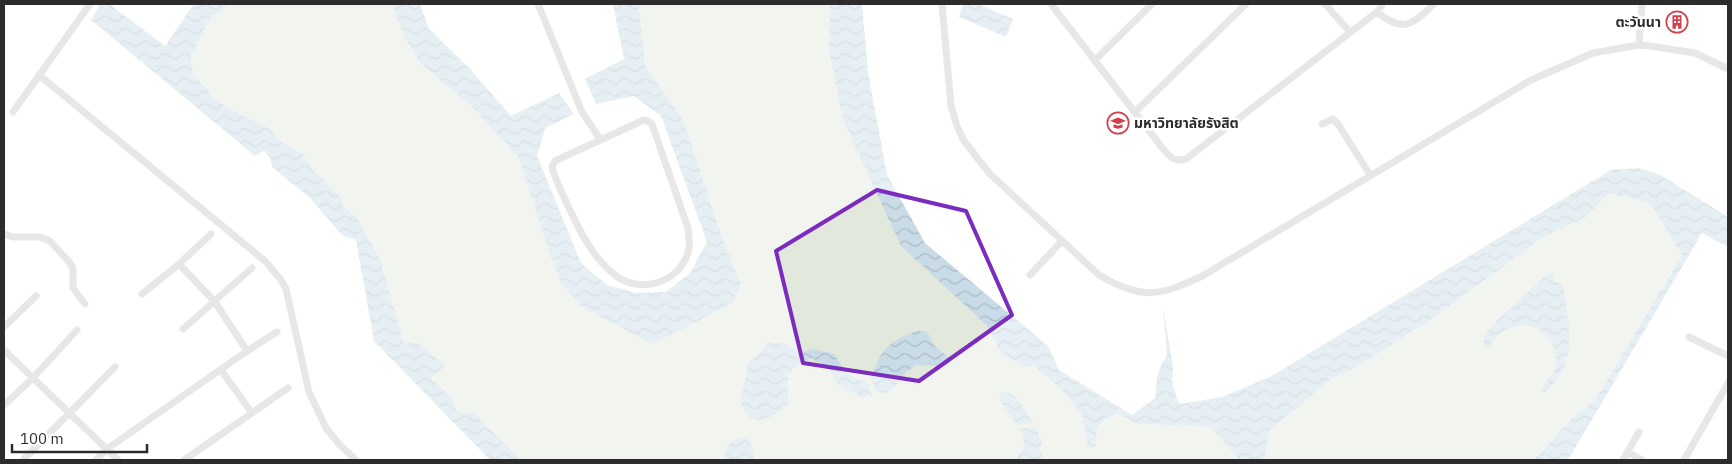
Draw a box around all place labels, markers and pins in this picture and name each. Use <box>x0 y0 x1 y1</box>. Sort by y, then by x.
building icon: ตะวันนา <box>1665 10 1689 34</box>
place label: ตะวันนา <box>1615 13 1661 31</box>
school or university icon: มหาวิทยาลัยรังสิต <box>1106 111 1130 135</box>
place label: มหาวิทยาลัยรังสิต <box>1134 114 1239 132</box>

